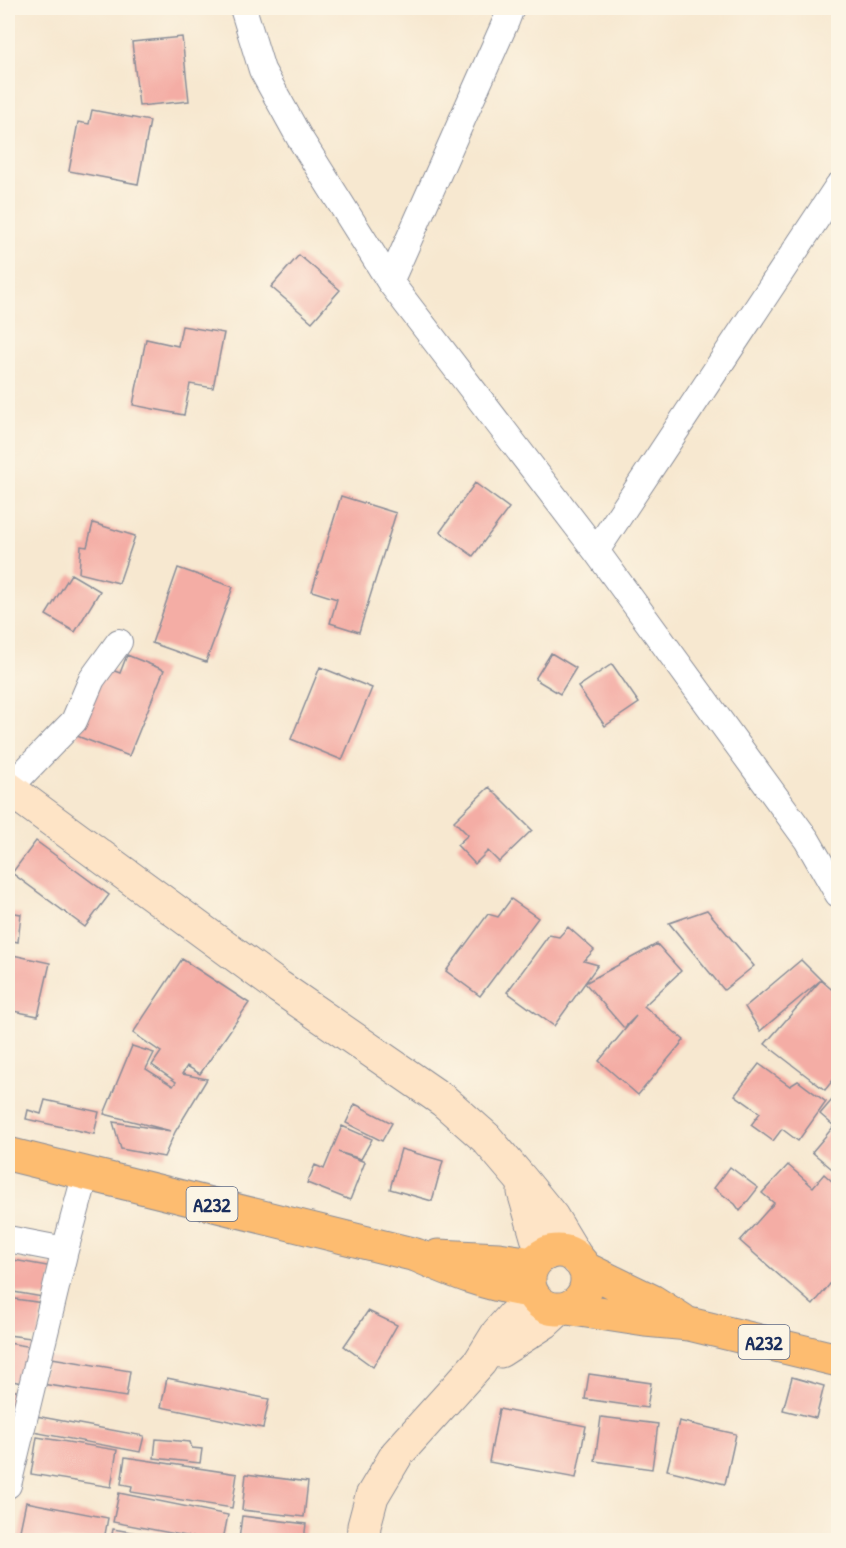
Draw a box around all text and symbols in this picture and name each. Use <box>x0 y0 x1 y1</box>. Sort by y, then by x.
road number: A232 <box>186 1187 238 1221</box>
road number: A232 <box>738 1325 789 1359</box>

